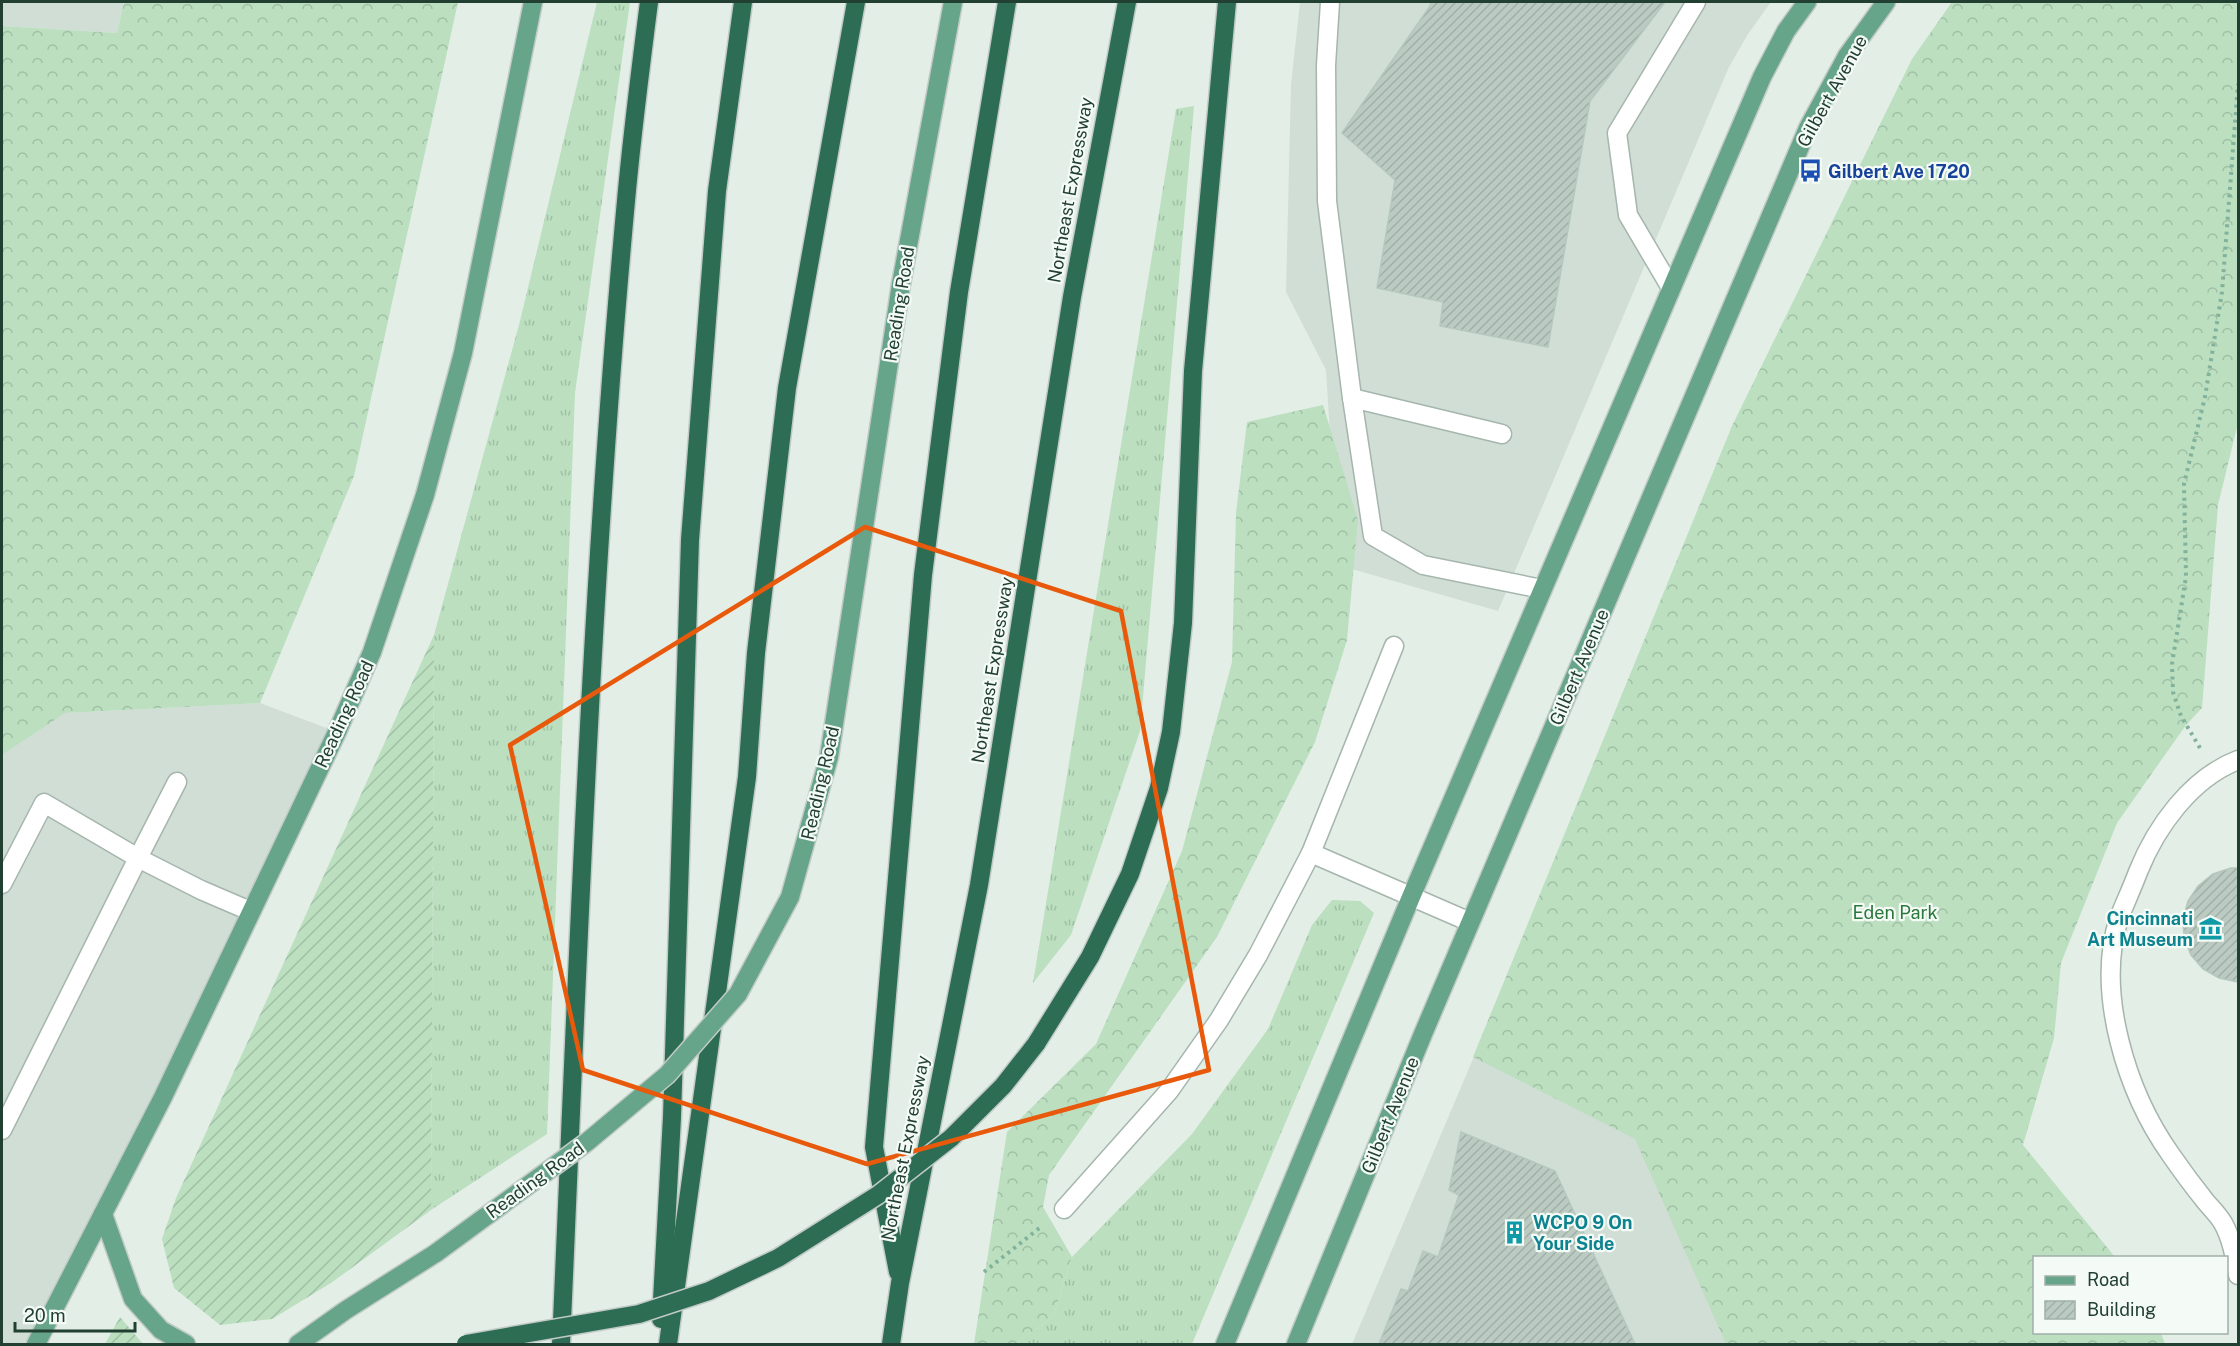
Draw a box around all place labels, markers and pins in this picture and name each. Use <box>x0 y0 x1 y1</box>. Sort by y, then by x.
bus stop icon: Gilbert Ave 1720 <box>1797 158 1823 184</box>
place label: Gilbert Ave 1720 <box>1828 161 1970 182</box>
place label: Cincinnati Art Museum <box>2087 908 2193 950</box>
museum icon: Cincinnati Art Museum <box>2198 915 2224 941</box>
place label: WCPO 9 On Your Side <box>1533 1212 1632 1254</box>
building icon: WCPO 9 On Your Side <box>1502 1219 1528 1245</box>

